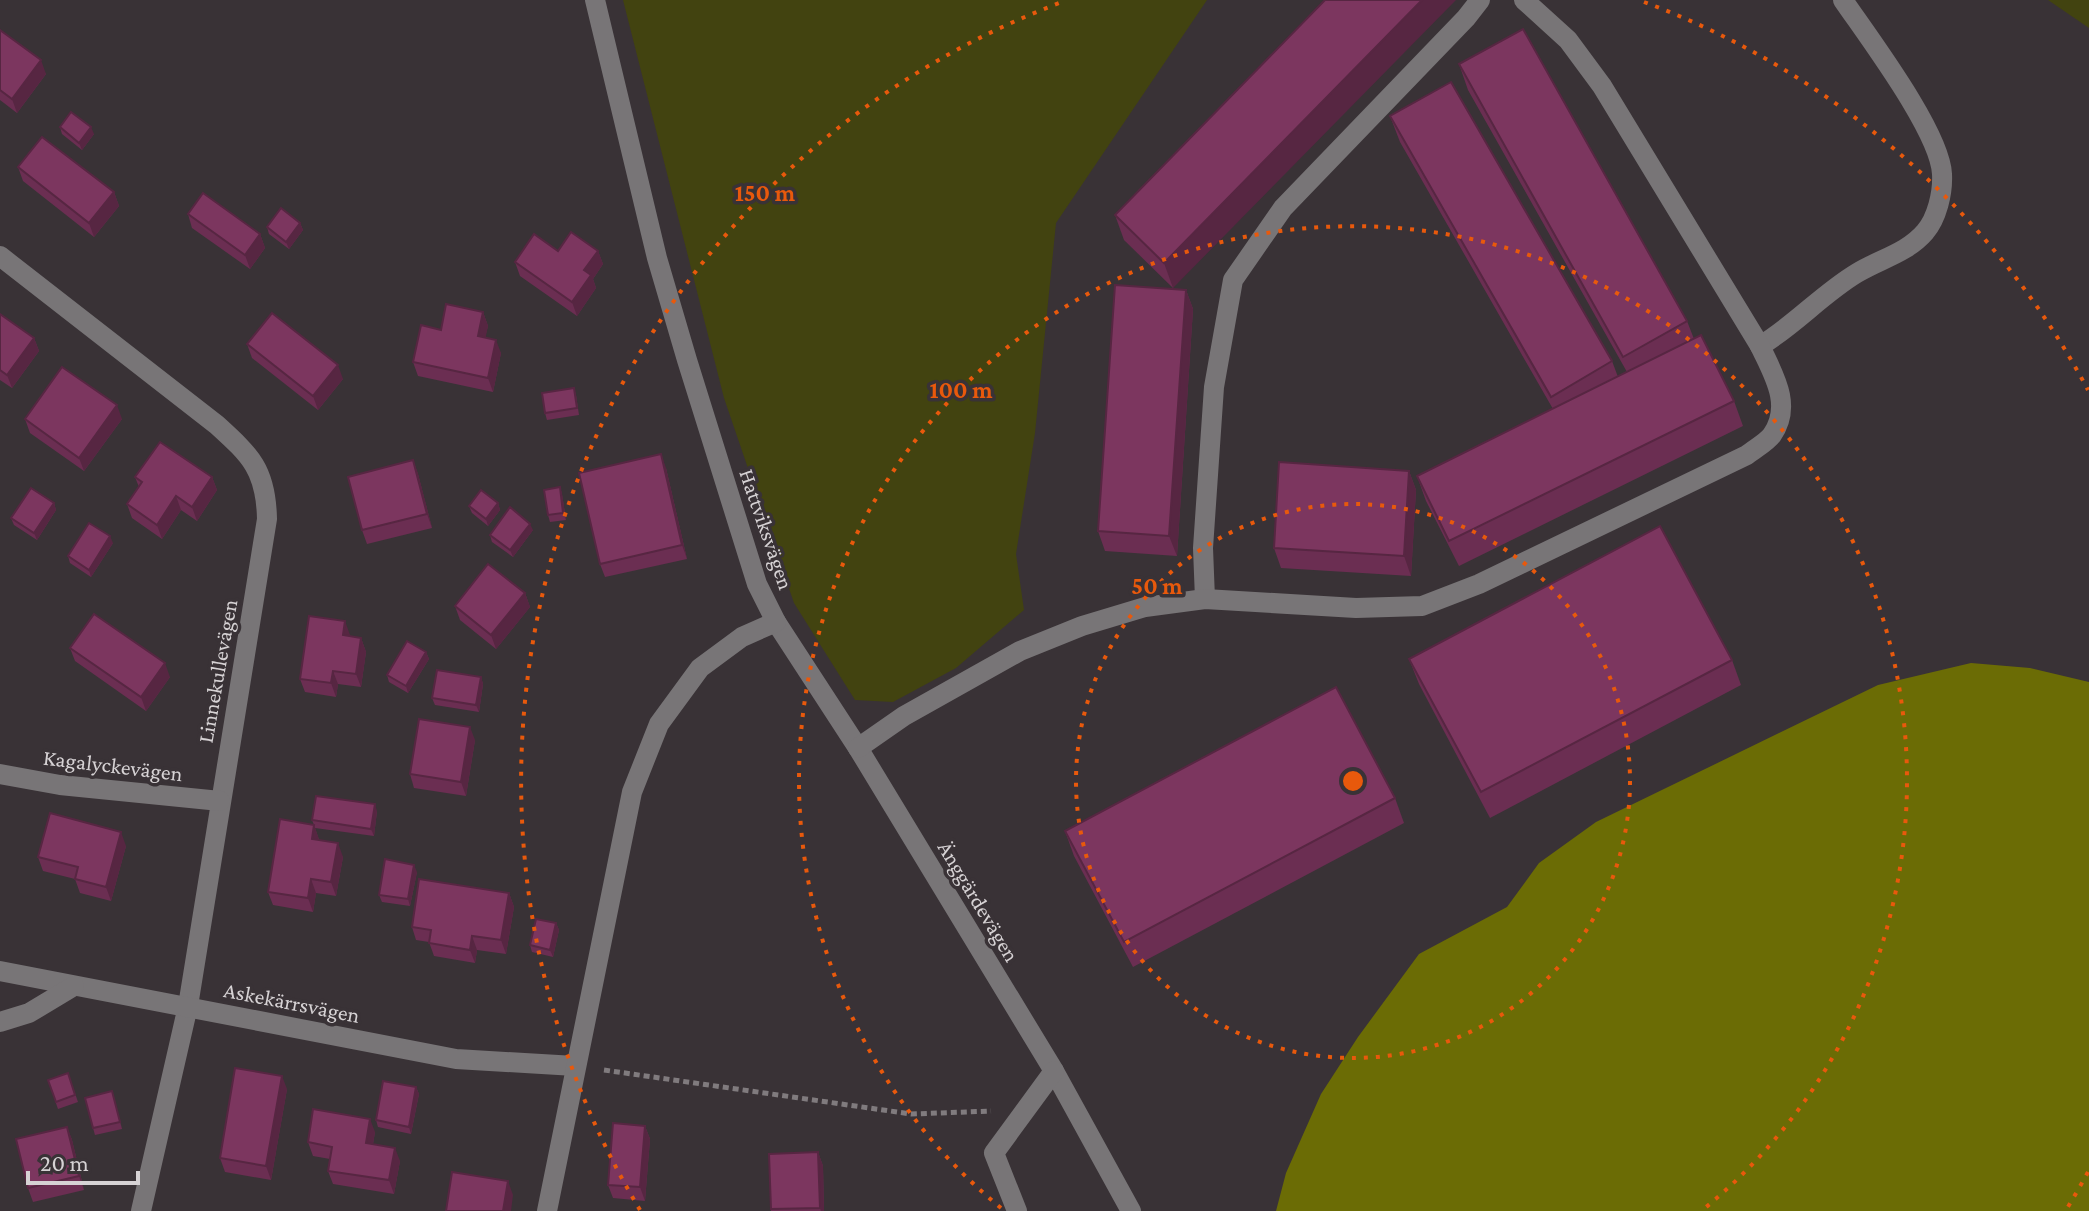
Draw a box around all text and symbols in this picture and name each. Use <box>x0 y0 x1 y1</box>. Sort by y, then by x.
text: 150 m <box>735 179 796 206</box>
text: 100 m <box>929 376 993 403</box>
street label: Hattviksvägen <box>734 465 799 593</box>
text: 50 m <box>1131 572 1183 599</box>
street label: Linnekullevägen <box>193 597 242 745</box>
street label: Kagalyckevägen <box>42 745 184 786</box>
centre of rings <box>1339 767 1367 795</box>
street label: Änggärdevägen <box>933 836 1025 966</box>
street label: Askekärrsvägen <box>222 977 362 1028</box>
scale bar <box>28 1135 138 1185</box>
text: 20 m <box>40 1149 89 1176</box>

